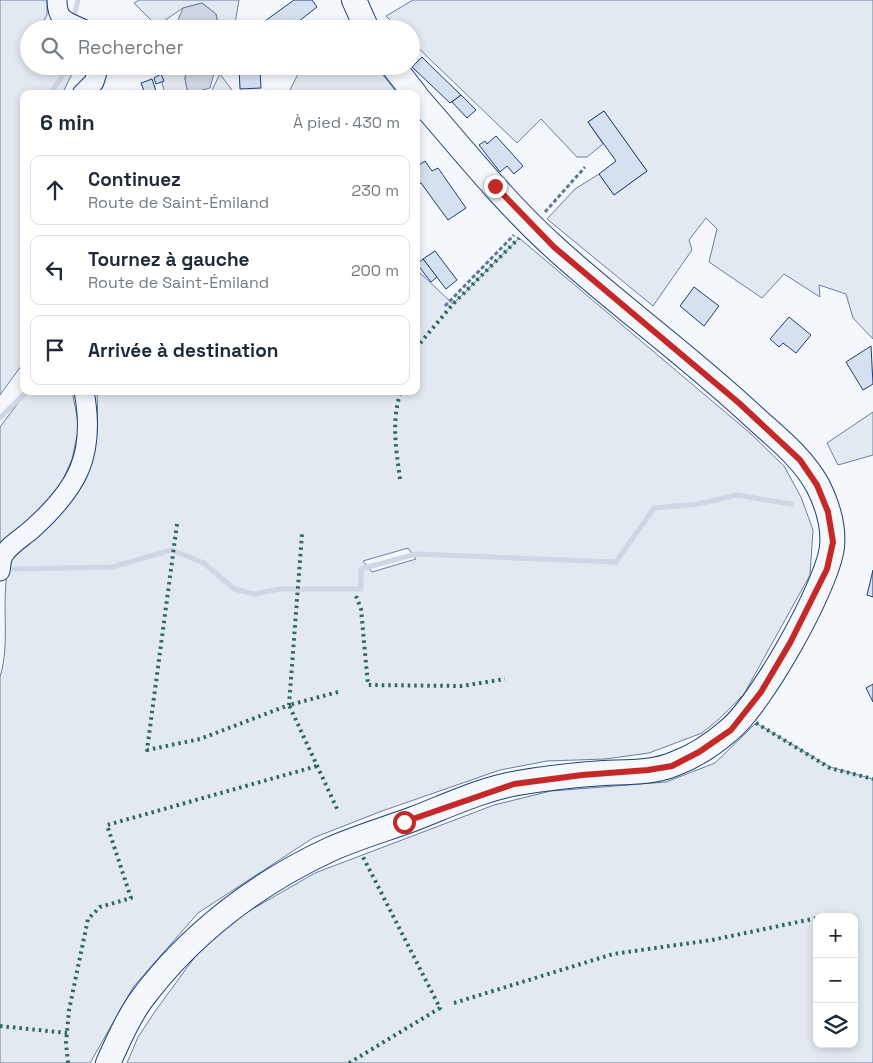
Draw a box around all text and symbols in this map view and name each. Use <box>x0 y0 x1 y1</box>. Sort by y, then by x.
search box <box>20 20 420 75</box>
icon: search <box>38 34 66 62</box>
text: Rechercher <box>78 35 184 60</box>
text: 6 min <box>40 109 95 136</box>
text: À pied · 430 m <box>293 112 400 133</box>
text: Continuez <box>88 167 181 192</box>
route end <box>484 175 507 198</box>
icon: ahead <box>41 176 69 204</box>
text: 230 m <box>352 180 399 201</box>
text: Route de Saint-Émiland <box>88 192 269 213</box>
text: Tournez à gauche <box>88 247 250 272</box>
icon: left <box>41 256 69 284</box>
text: 200 m <box>351 260 399 281</box>
text: Route de Saint-Émiland <box>88 272 269 293</box>
icon: arrive <box>41 336 69 364</box>
text: Arrivée à destination <box>88 338 278 363</box>
route start <box>393 811 416 834</box>
map controls <box>813 913 858 1048</box>
button: + <box>813 913 858 958</box>
button: − <box>813 958 858 1003</box>
button: layers <box>813 1003 858 1048</box>

